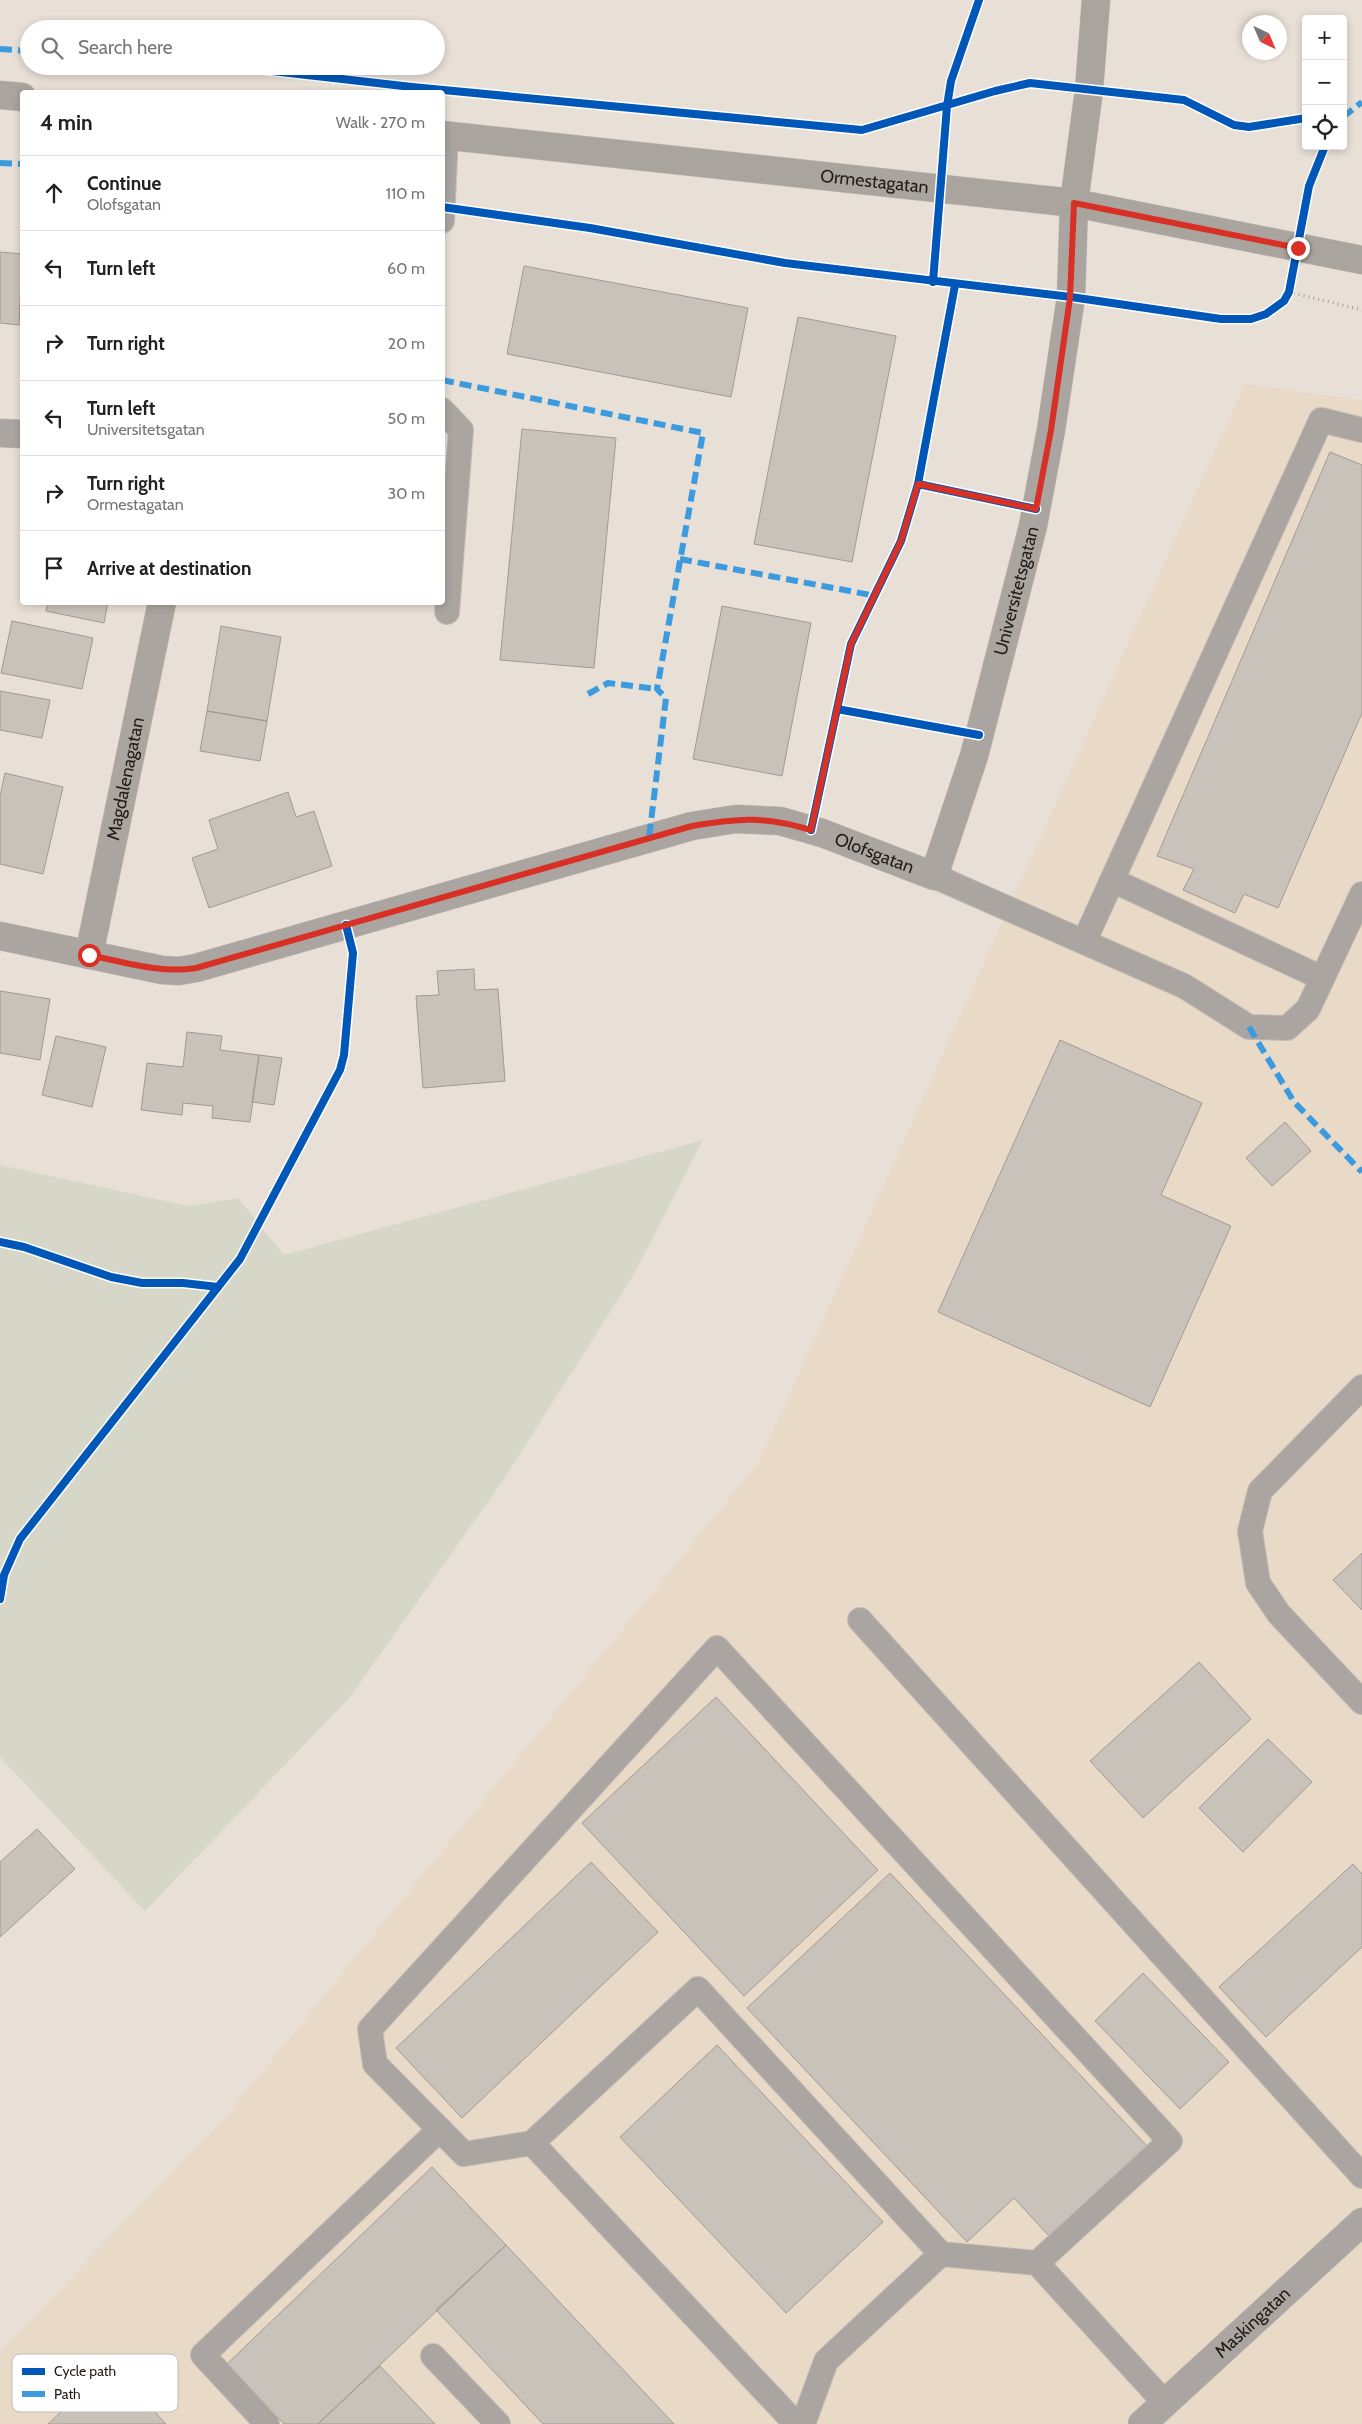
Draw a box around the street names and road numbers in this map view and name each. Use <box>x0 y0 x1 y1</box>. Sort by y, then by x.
street label: Ormestagatan <box>819 165 930 198</box>
street label: Universitetsgatan <box>989 524 1043 658</box>
street label: Magdalenagatan <box>102 715 149 842</box>
street label: Olofsgatan <box>831 828 917 878</box>
street label: Maskingatan <box>1210 2282 1295 2363</box>

